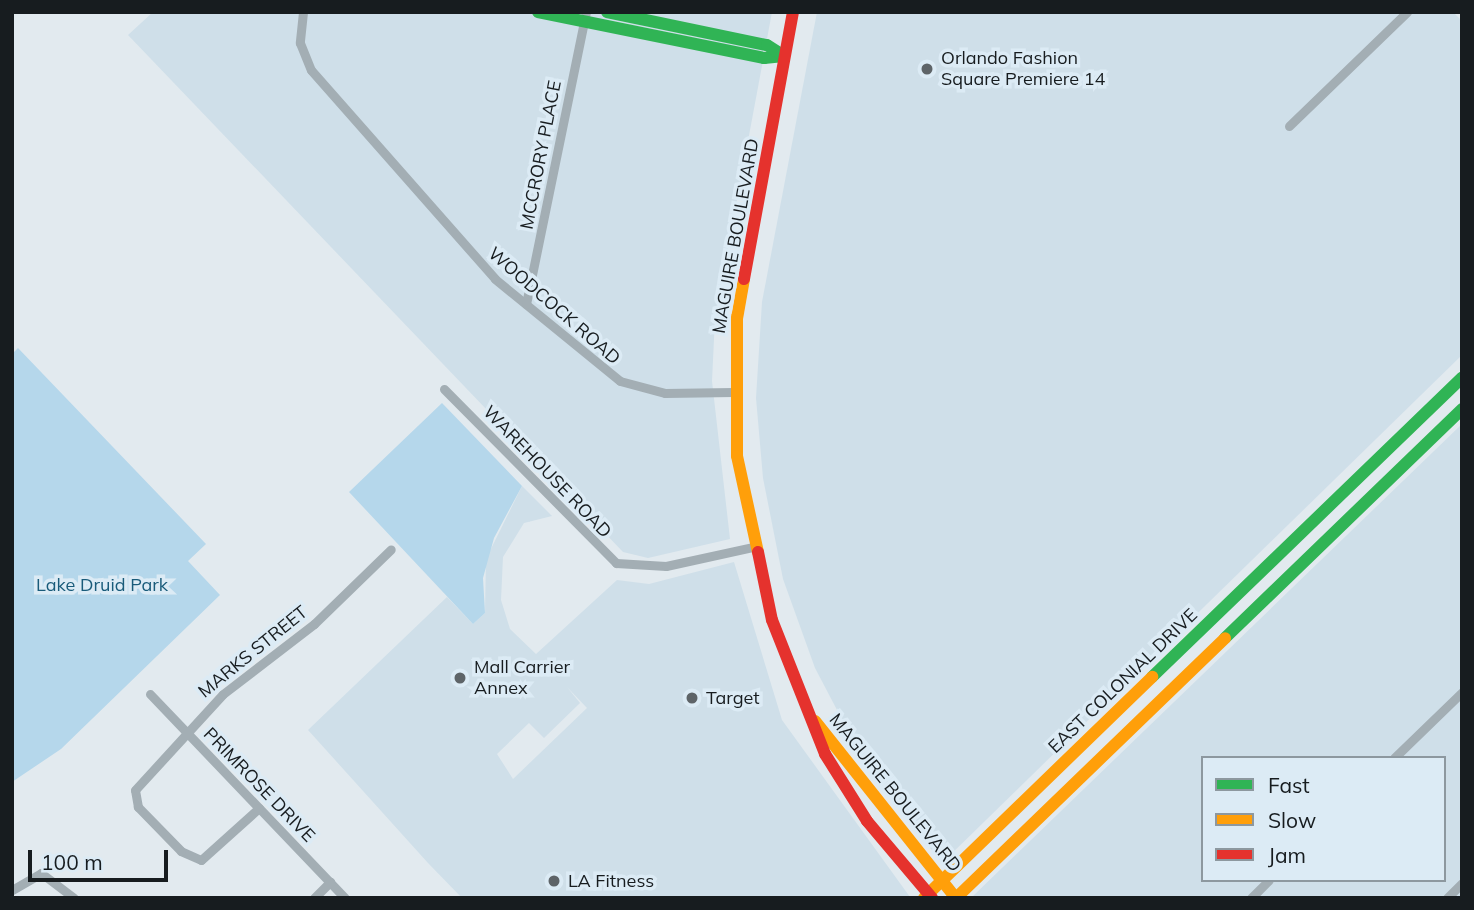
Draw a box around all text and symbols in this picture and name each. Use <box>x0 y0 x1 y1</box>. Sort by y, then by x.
place label: Orlando Fashion Square Premiere 14 <box>941 48 1105 90</box>
marker: Orlando Fashion Square Premiere 14 <box>919 61 935 77</box>
street label: MCCRORY PLACE <box>516 79 566 231</box>
street label: MAGUIRE BOULEVARD <box>708 137 764 335</box>
street label: WOODCOCK ROAD <box>484 243 624 369</box>
street label: WAREHOUSE ROAD <box>478 401 616 543</box>
park label: Lake Druid Park <box>36 574 168 596</box>
street label: MARKS STREET <box>194 601 312 703</box>
street label: EAST COLONIAL DRIVE <box>1044 604 1202 758</box>
place label: Mall Carrier Annex <box>474 657 570 700</box>
marker: Mall Carrier Annex <box>452 670 468 686</box>
place label: Target <box>706 687 760 709</box>
marker: Target <box>684 690 700 706</box>
street label: MAGUIRE BOULEVARD <box>824 709 966 877</box>
street label: PRIMROSE DRIVE <box>199 723 319 847</box>
legend <box>1201 756 1446 882</box>
text: Fast <box>1268 772 1310 798</box>
text: Slow <box>1268 807 1316 833</box>
scale bar <box>32 836 172 880</box>
text: Jam <box>1268 842 1306 868</box>
text: 100 m <box>41 849 103 875</box>
place label: LA Fitness <box>568 870 654 892</box>
marker: LA Fitness <box>546 873 562 889</box>

